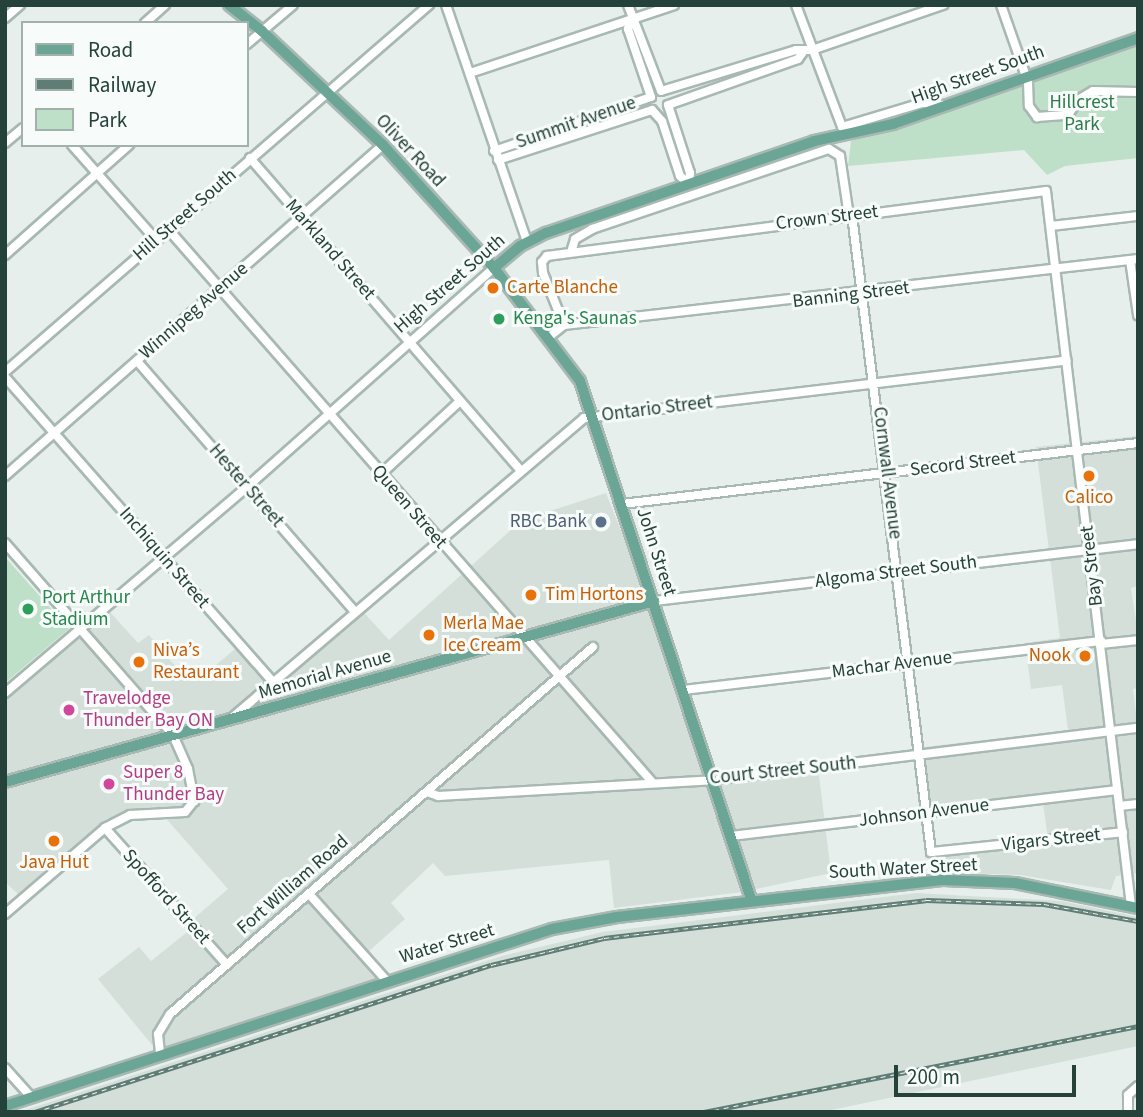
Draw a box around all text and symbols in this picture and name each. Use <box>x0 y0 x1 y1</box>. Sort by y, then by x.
legend <box>21 21 248 147</box>
text: Road <box>88 35 133 65</box>
street label: High Street South <box>908 40 1048 110</box>
text: Railway <box>88 70 156 100</box>
street label: Summit Avenue <box>513 92 639 154</box>
park label: Hillcrest Park <box>1049 92 1115 136</box>
text: Park <box>88 105 127 135</box>
street label: Oliver Road <box>370 110 450 192</box>
street label: Hill Street South <box>129 164 241 266</box>
street label: Markland Street <box>280 195 380 305</box>
street label: Crown Street <box>775 200 879 236</box>
street label: High Street South <box>390 230 510 338</box>
street label: Winnipeg Avenue <box>135 258 253 364</box>
place label: Carte Blanche <box>507 277 618 299</box>
street label: Banning Street <box>791 277 911 313</box>
marker: Carte Blanche <box>485 280 501 296</box>
place label: Kenga's Saunas <box>513 308 637 330</box>
marker: Kenga's Saunas <box>491 311 507 327</box>
street label: Ontario Street <box>600 391 714 427</box>
street label: Cornwall Avenue <box>868 405 906 541</box>
street label: Hester Street <box>204 440 288 532</box>
street label: Secord Street <box>909 446 1017 482</box>
street label: Queen Street <box>366 460 452 554</box>
marker: Calico <box>1081 468 1097 484</box>
place label: Calico <box>1065 487 1113 509</box>
street label: Inchiquin Street <box>114 503 214 613</box>
street label: John Street <box>631 505 681 599</box>
place label: RBC Bank <box>510 511 587 533</box>
marker: RBC Bank <box>593 514 609 530</box>
street label: Bay Street <box>1076 524 1108 608</box>
street label: Algoma Street South <box>814 551 978 593</box>
place label: Tim Hortons <box>545 584 644 606</box>
place label: Port Arthur Stadium <box>42 587 130 631</box>
marker: Tim Hortons <box>523 587 539 603</box>
marker: Port Arthur Stadium <box>20 601 36 617</box>
place label: Merla Mae Ice Cream <box>443 613 524 657</box>
marker: Merla Mae Ice Cream <box>421 627 437 643</box>
place label: Niva’s Restaurant <box>153 640 239 684</box>
street label: Memorial Avenue <box>256 645 394 705</box>
place label: Nook <box>1029 645 1071 667</box>
street label: Machar Avenue <box>831 646 953 684</box>
marker: Nook <box>1077 648 1093 664</box>
marker: Niva’s Restaurant <box>131 654 147 670</box>
place label: Travelodge Thunder Bay ON <box>83 688 213 732</box>
marker: Travelodge Thunder Bay ON <box>61 702 77 718</box>
street label: Court Street South <box>709 752 857 790</box>
place label: Super 8 Thunder Bay <box>123 762 224 806</box>
marker: Super 8 Thunder Bay <box>101 776 117 792</box>
street label: Johnson Avenue <box>858 794 990 832</box>
street label: Vigars Street <box>1000 823 1102 857</box>
street label: Fort William Road <box>233 830 353 940</box>
marker: Java Hut <box>46 833 62 849</box>
street label: Spofford Street <box>117 845 215 949</box>
place label: Java Hut <box>19 852 89 874</box>
street label: South Water Street <box>828 854 978 884</box>
street label: Water Street <box>397 919 497 969</box>
scale bar <box>898 1050 1080 1094</box>
text: 200 m <box>907 1062 960 1092</box>

